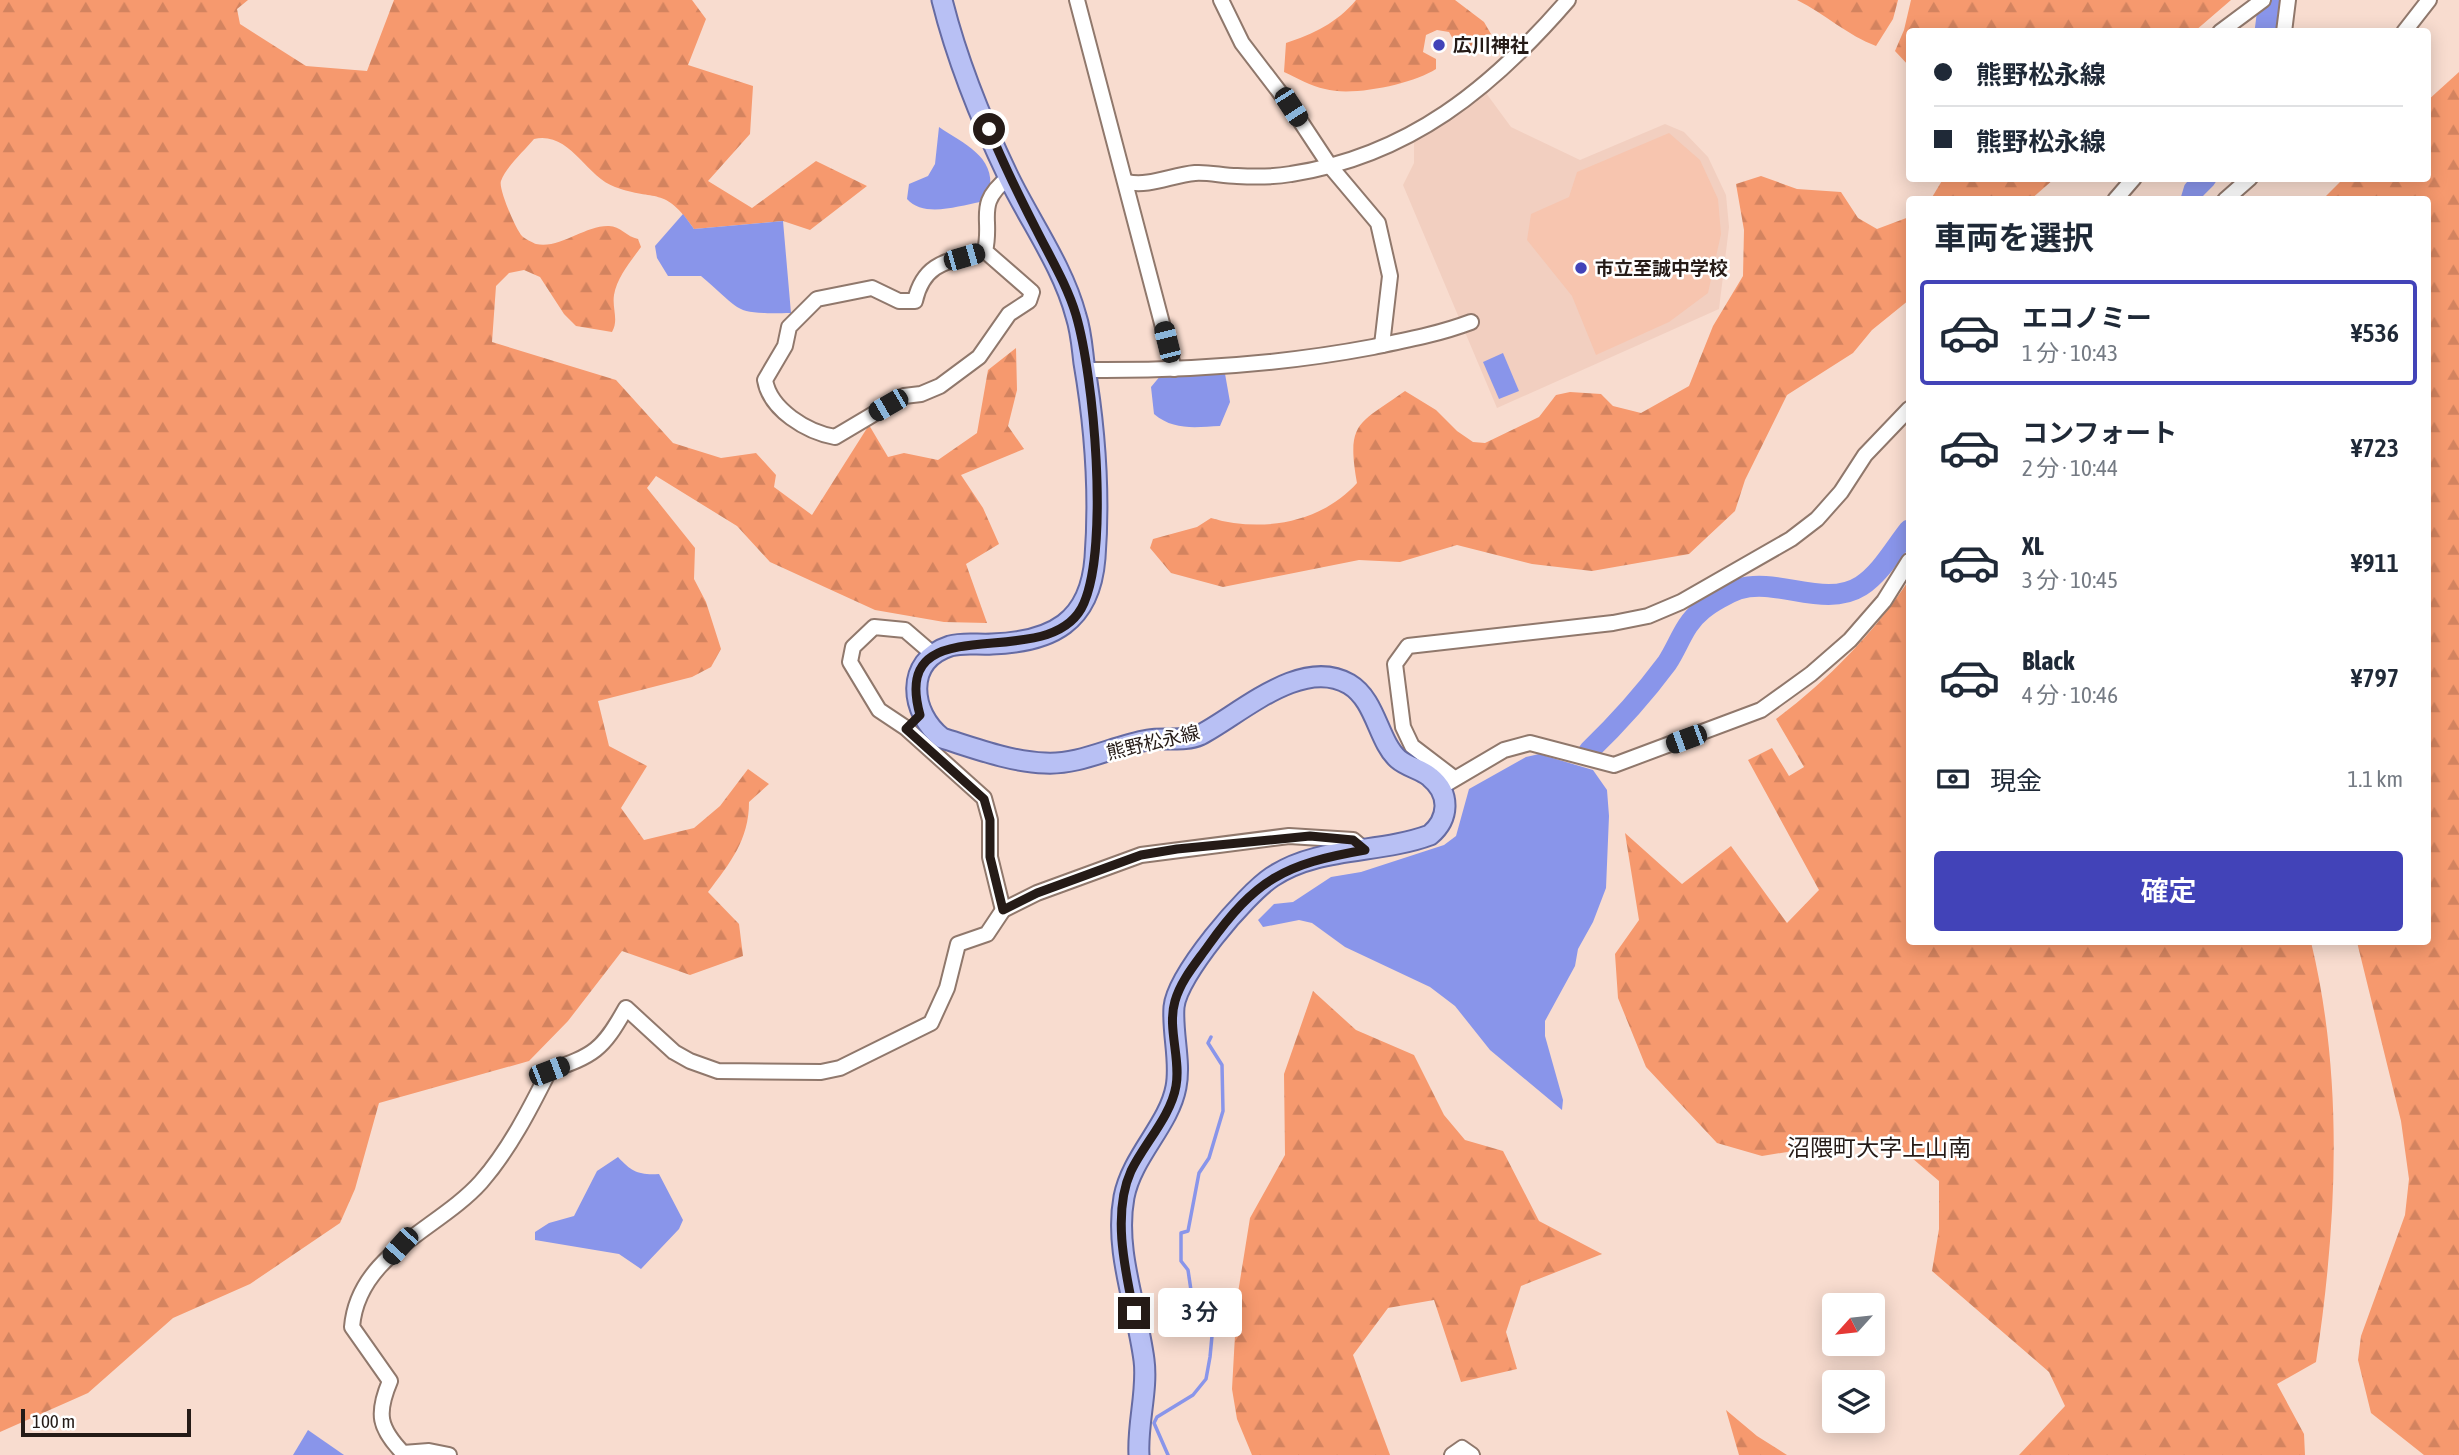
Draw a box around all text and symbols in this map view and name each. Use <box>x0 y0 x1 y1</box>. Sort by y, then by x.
place label: 広川神社 <box>1453 34 1529 56</box>
marker: 広川神社 <box>1431 37 1447 53</box>
text: 熊野松永線 <box>1976 60 2106 90</box>
car <box>1271 84 1312 130</box>
route start <box>973 113 1005 145</box>
text: 熊野松永線 <box>1976 127 2106 157</box>
text: 車両を選択 <box>1934 219 2094 256</box>
car <box>941 241 988 273</box>
place label: 市立至誠中学校 <box>1595 257 1728 279</box>
marker: 市立至誠中学校 <box>1573 260 1589 276</box>
icon: car <box>1938 301 2001 364</box>
text: エコノミー <box>2022 303 2152 333</box>
text: ¥536 <box>2351 318 2399 348</box>
car <box>1152 319 1183 365</box>
text: 1 分 · 10:43 <box>2022 340 2118 366</box>
car <box>865 385 912 425</box>
icon: car <box>1938 416 2001 479</box>
text: コンフォート <box>2022 418 2177 448</box>
text: ¥723 <box>2351 433 2399 463</box>
text: 2 分 · 10:44 <box>2022 455 2118 481</box>
icon: car <box>1938 531 2001 594</box>
text: XL <box>2022 531 2044 561</box>
text: ¥911 <box>2351 548 2399 578</box>
text: 3 分 · 10:45 <box>2022 567 2118 593</box>
icon: car <box>1938 646 2001 709</box>
text: Black <box>2022 646 2074 676</box>
text: ¥797 <box>2351 663 2399 693</box>
text: 4 分 · 10:46 <box>2022 682 2118 708</box>
street label: 熊野松永線 <box>1104 721 1202 763</box>
car <box>1663 722 1710 756</box>
icon: cash <box>1934 760 1972 798</box>
text: 現金 <box>1990 766 2042 796</box>
text: 1.1 km <box>2347 766 2403 792</box>
button: 確定 <box>1934 851 2403 931</box>
car <box>526 1054 573 1088</box>
district label: 沼隈町大字上山南 <box>1787 1135 1971 1161</box>
car <box>379 1223 422 1269</box>
callout: 3 分 <box>1158 1288 1242 1338</box>
north arrow <box>1822 1293 1885 1356</box>
map controls <box>1822 1293 1885 1433</box>
route end <box>1118 1297 1150 1329</box>
text: 3 分 <box>1182 1299 1218 1325</box>
button: layers <box>1822 1370 1885 1433</box>
scale bar <box>21 1406 191 1438</box>
text: 100 m <box>32 1410 75 1432</box>

